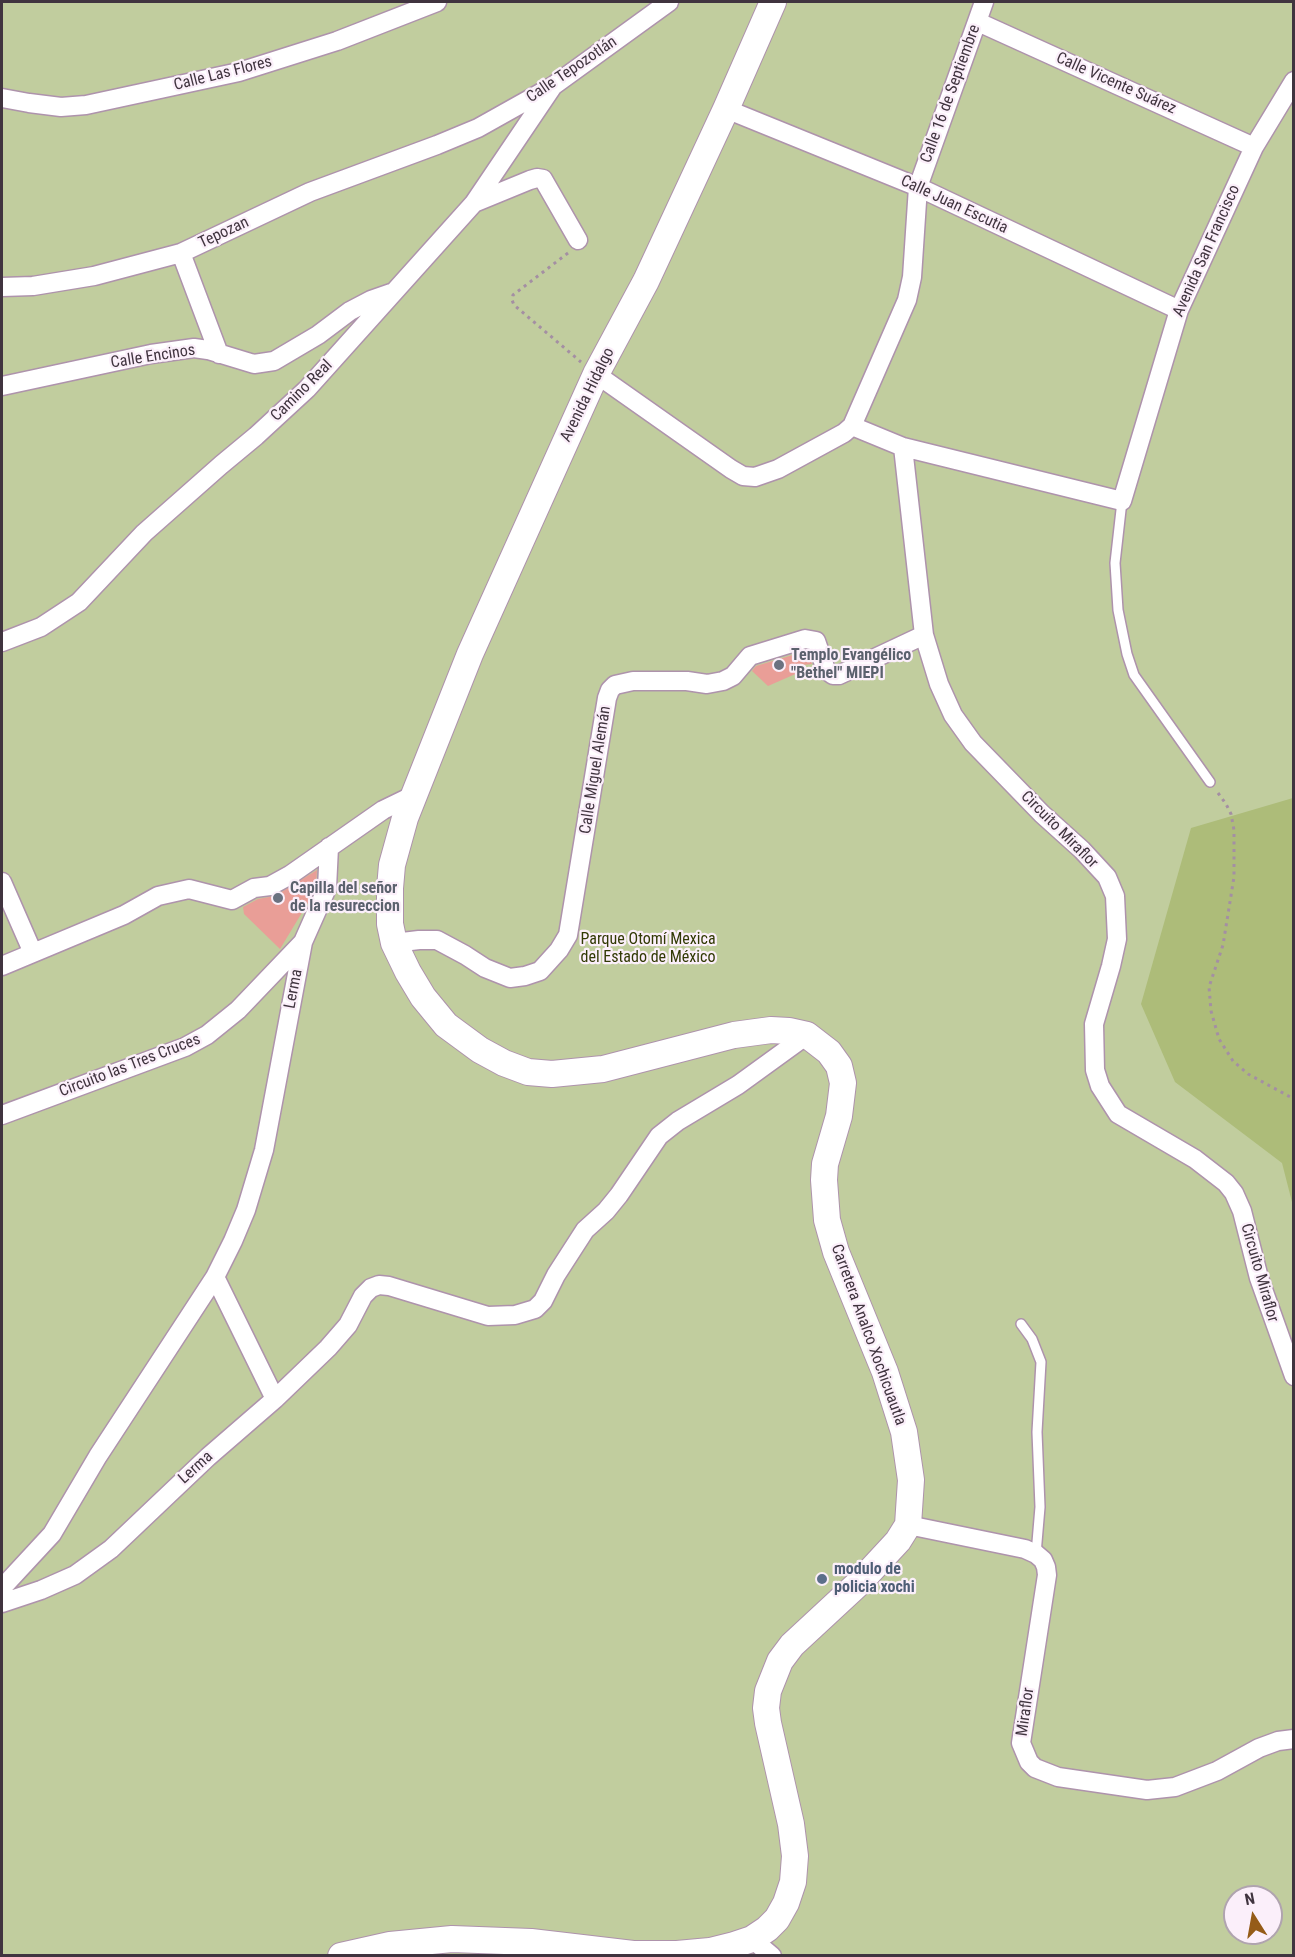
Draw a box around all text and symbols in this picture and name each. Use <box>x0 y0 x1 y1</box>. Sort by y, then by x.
street label: Calle 16 de Septiembre <box>917 22 985 166</box>
street label: Calle Tepozotlán <box>523 33 621 107</box>
street label: Calle Vicente Suárez <box>1053 49 1179 119</box>
street label: Calle Las Flores <box>172 53 274 95</box>
street label: Calle Juan Escutia <box>897 172 1011 238</box>
street label: Avenida San Francisco <box>1169 182 1245 320</box>
street label: Tepozan <box>196 213 252 253</box>
street label: Calle Encinos <box>109 341 197 373</box>
street label: Avenida Hidalgo <box>557 345 619 445</box>
street label: Camino Real <box>267 356 337 426</box>
place label: Templo Evangélico "Bethel" MIEPI <box>791 646 911 684</box>
marker: Templo Evangélico "Bethel" MIEPI <box>772 658 786 672</box>
street label: Calle Miguel Alemán <box>576 705 616 835</box>
street label: Circuito Miraflor <box>1016 787 1102 873</box>
place label: Capilla del señor de la resureccion <box>290 879 400 917</box>
marker: Capilla del señor de la resureccion <box>271 891 285 905</box>
park label: Parque Otomí Mexica del Estado de México <box>580 930 716 968</box>
street label: Lerma <box>281 968 307 1010</box>
street label: Circuito las Tres Cruces <box>57 1030 203 1102</box>
street label: Circuito Miraflor <box>1236 1222 1282 1324</box>
street label: Carretera Analco Xochicuautla <box>826 1242 910 1428</box>
street label: Lerma <box>175 1448 217 1488</box>
place label: modulo de policia xochi <box>834 1560 915 1598</box>
marker: modulo de policia xochi <box>815 1572 829 1586</box>
street label: Miraflor <box>1013 1686 1039 1738</box>
north arrow <box>1223 1885 1283 1945</box>
text: N <box>1243 1889 1256 1909</box>

